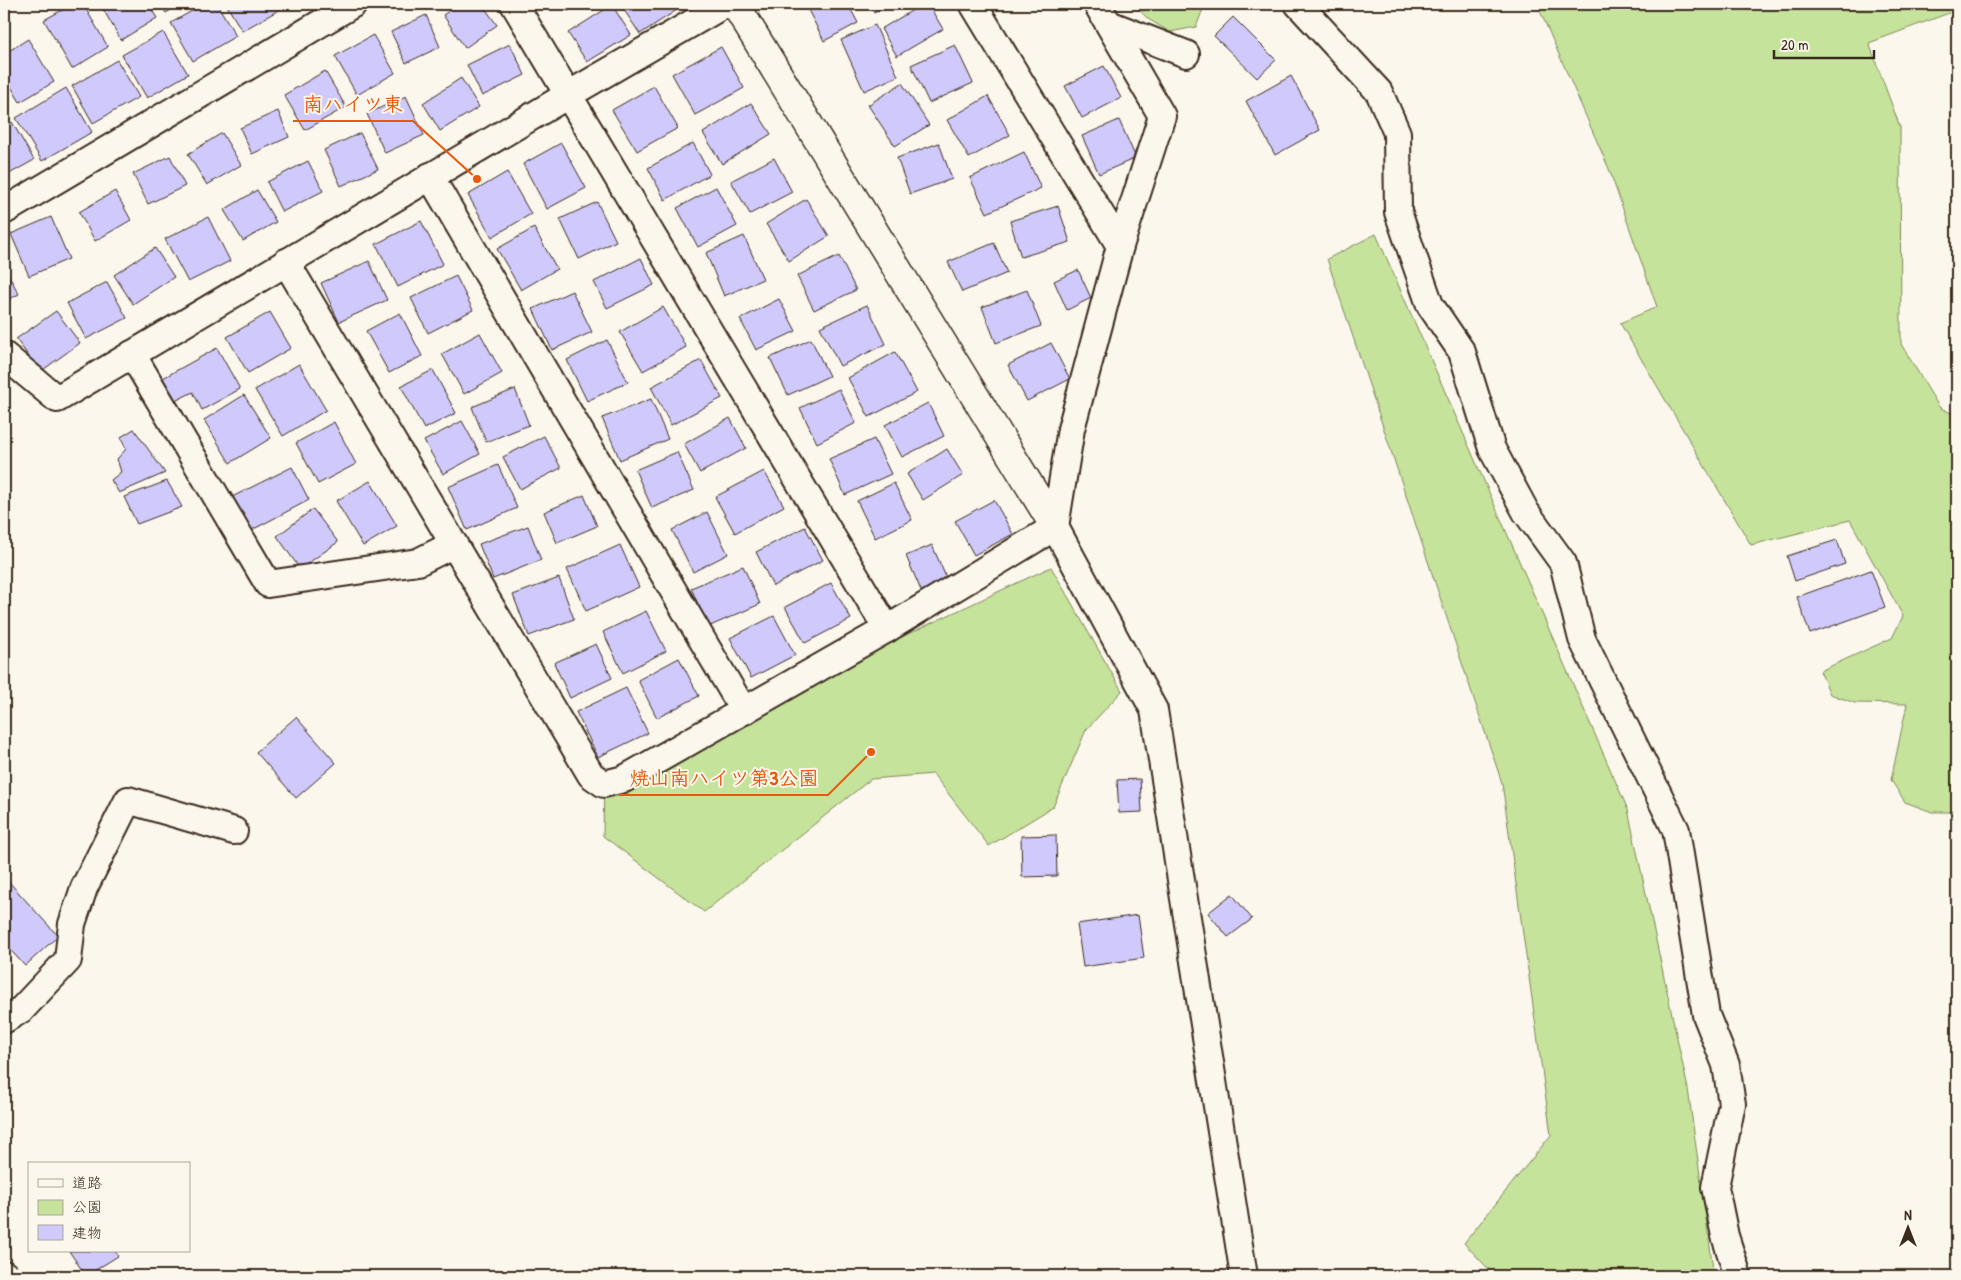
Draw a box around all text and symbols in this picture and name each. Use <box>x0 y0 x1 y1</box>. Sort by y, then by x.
scale bar <box>1774 28 1874 60</box>
text: 20 m <box>1781 34 1808 55</box>
callout: 南ハイツ東 <box>293 86 413 121</box>
text: 南ハイツ東 <box>303 90 403 117</box>
callout: 焼山南ハイツ第3公園 <box>619 760 828 795</box>
text: 焼山南ハイツ第3公園 <box>630 764 818 791</box>
legend <box>28 1162 190 1252</box>
text: 道路 <box>72 1172 102 1193</box>
text: 公園 <box>72 1196 102 1217</box>
north arrow <box>1884 1202 1934 1252</box>
text: N <box>1904 1205 1912 1224</box>
text: 建物 <box>72 1222 102 1243</box>

